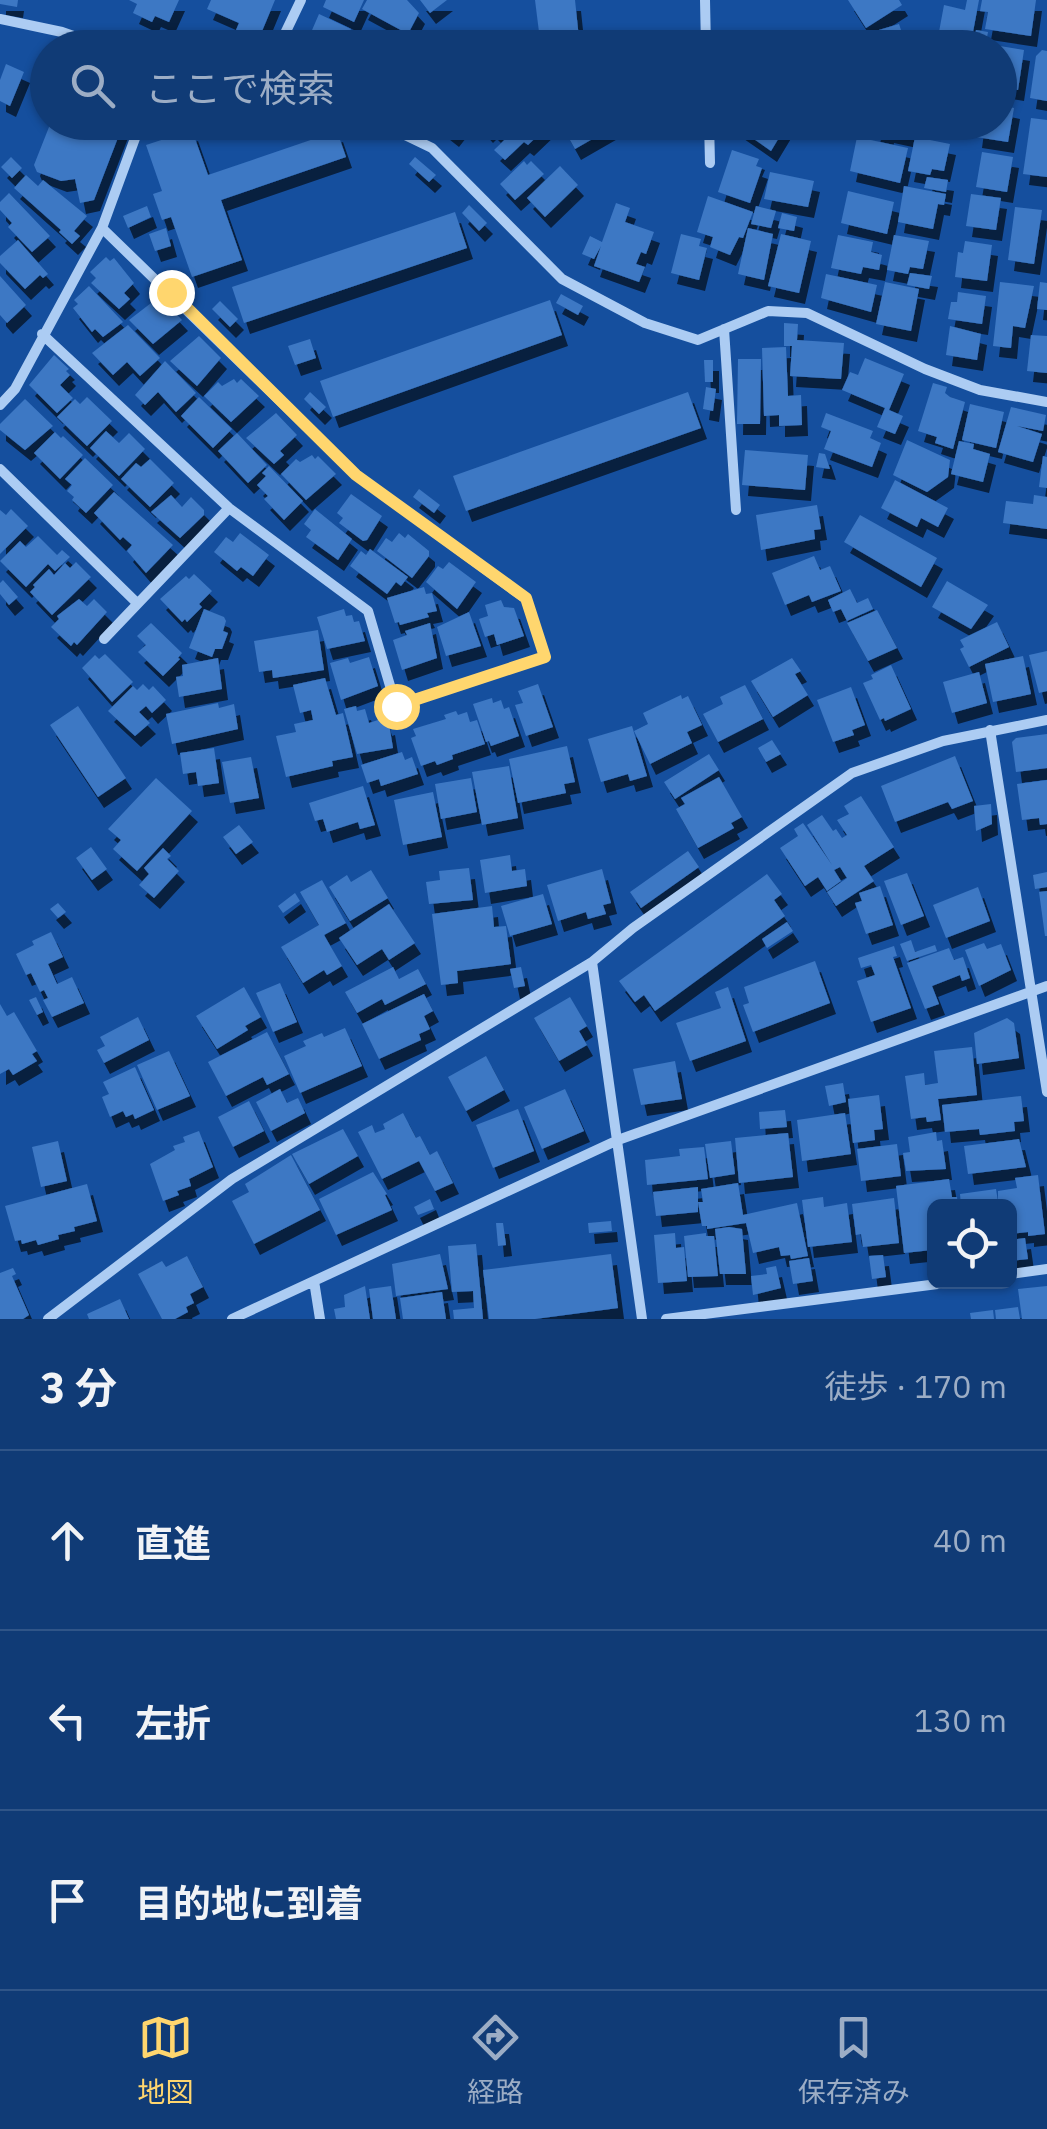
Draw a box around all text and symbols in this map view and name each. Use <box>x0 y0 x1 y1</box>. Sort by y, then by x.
search box <box>30 30 1017 140</box>
icon: search <box>65 58 120 113</box>
text: ここで検索 <box>145 63 335 112</box>
route end <box>149 270 195 316</box>
route start <box>374 684 420 730</box>
map controls <box>927 1199 1017 1289</box>
button: locate <box>927 1199 1017 1289</box>
text: 3 分 <box>40 1360 117 1415</box>
text: 徒歩 · 170 m <box>824 1365 1007 1407</box>
icon: ahead <box>40 1513 95 1568</box>
text: 直進 <box>135 1518 211 1567</box>
text: 40 m <box>933 1519 1007 1561</box>
icon: left <box>40 1693 95 1748</box>
text: 左折 <box>135 1698 211 1747</box>
text: 130 m <box>914 1699 1007 1741</box>
icon: arrive <box>40 1873 95 1928</box>
text: 目的地に到着 <box>135 1878 363 1927</box>
tab: 地図 <box>137 2010 193 2110</box>
tab: 経路 <box>467 2010 524 2110</box>
tab: 保存済み <box>798 2010 910 2110</box>

